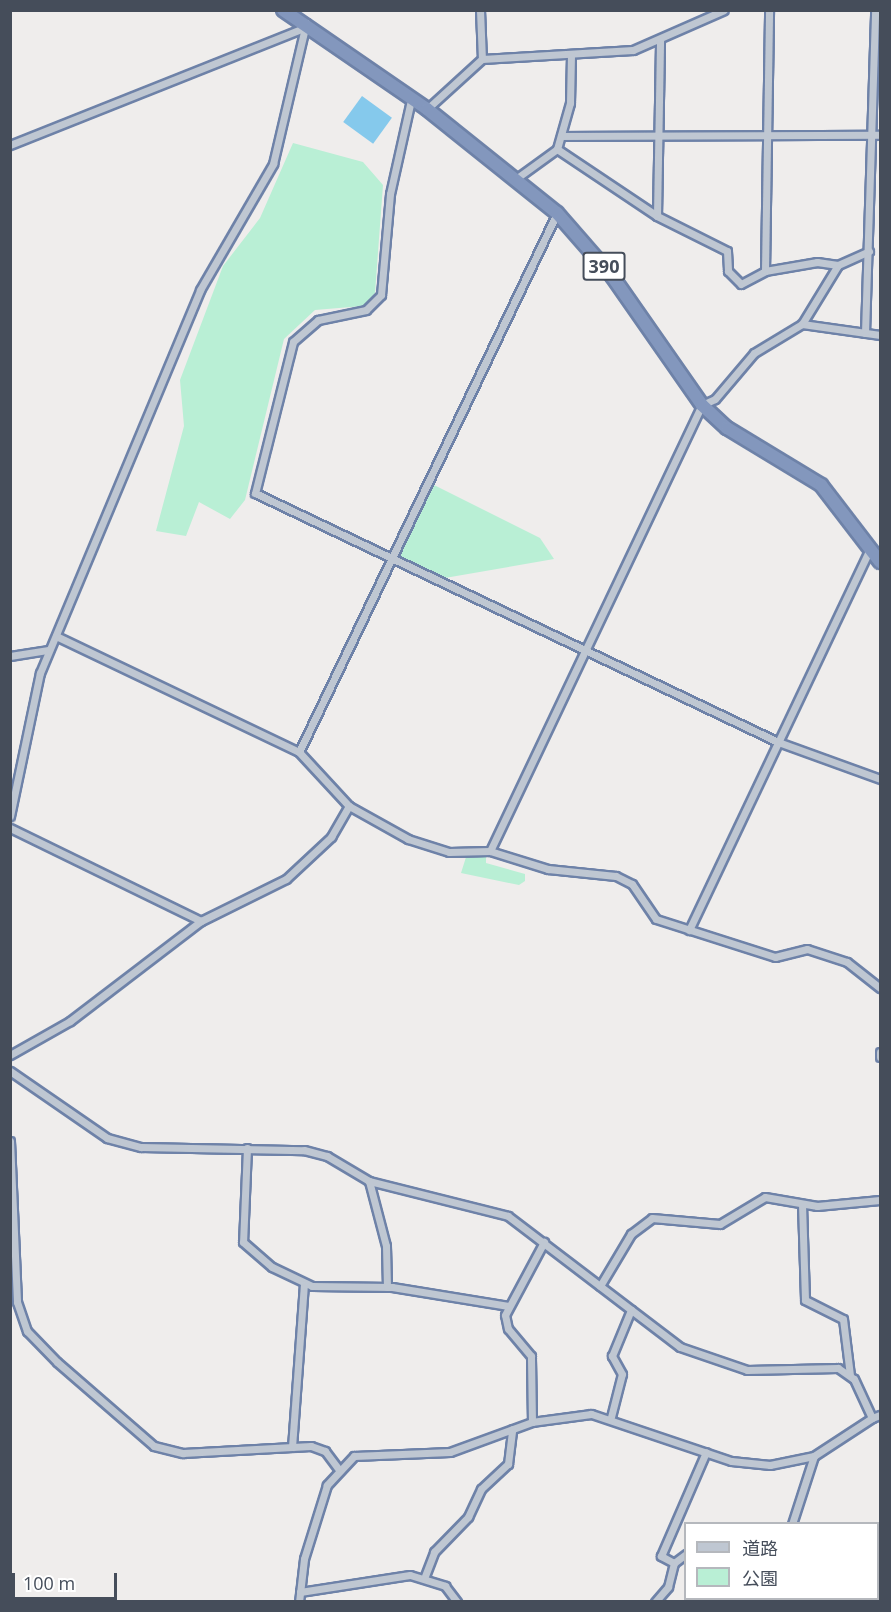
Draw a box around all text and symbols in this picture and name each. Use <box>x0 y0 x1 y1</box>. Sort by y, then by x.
road number: 390 <box>582 251 626 281</box>
legend <box>684 1522 879 1600</box>
text: 道路 <box>742 1536 778 1560</box>
scale bar <box>15 1561 120 1599</box>
text: 公園 <box>742 1566 778 1590</box>
text: 100 m <box>23 1571 75 1595</box>

